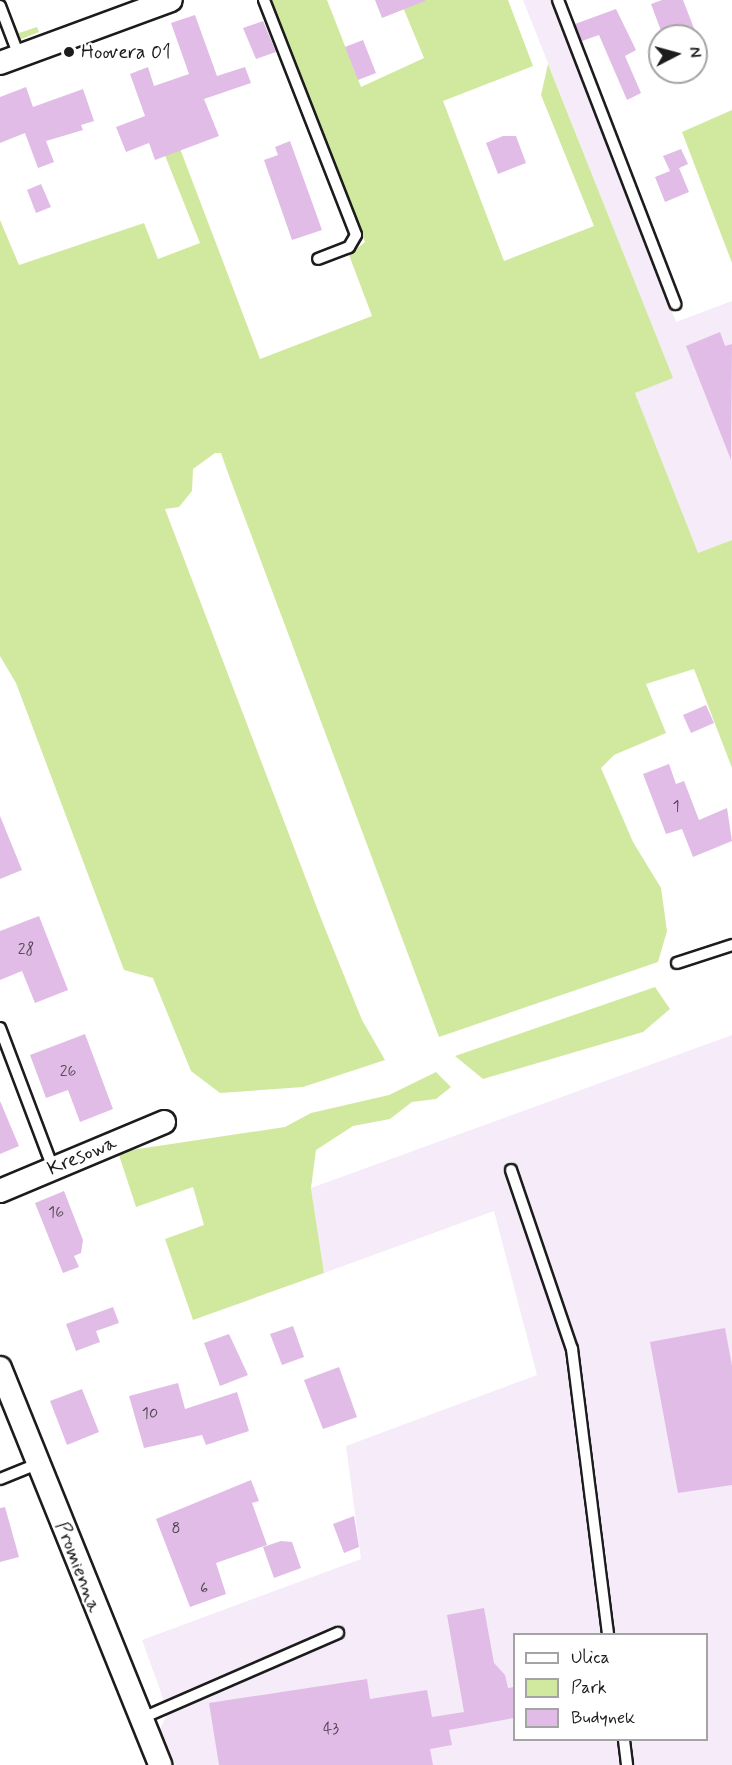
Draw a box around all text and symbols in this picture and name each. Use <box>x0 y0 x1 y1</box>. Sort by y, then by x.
north arrow <box>648 24 708 84</box>
place label: Hoovera 01 <box>81 40 171 64</box>
marker: Hoovera 01 <box>62 45 76 59</box>
text: N <box>683 46 705 59</box>
house number: 1 <box>672 797 680 817</box>
house number: 28 <box>18 940 34 960</box>
house number: 26 <box>60 1062 76 1082</box>
street label: Kresowa <box>44 1131 120 1181</box>
house number: 16 <box>48 1203 64 1223</box>
house number: 10 <box>142 1404 158 1424</box>
street label: Promienna <box>50 1518 106 1616</box>
house number: 8 <box>171 1519 181 1539</box>
house number: 6 <box>200 1579 208 1599</box>
legend <box>513 1633 708 1741</box>
text: Ulica <box>571 1646 610 1670</box>
text: Park <box>571 1676 607 1700</box>
text: Budynek <box>571 1706 635 1730</box>
house number: 43 <box>323 1719 339 1739</box>

